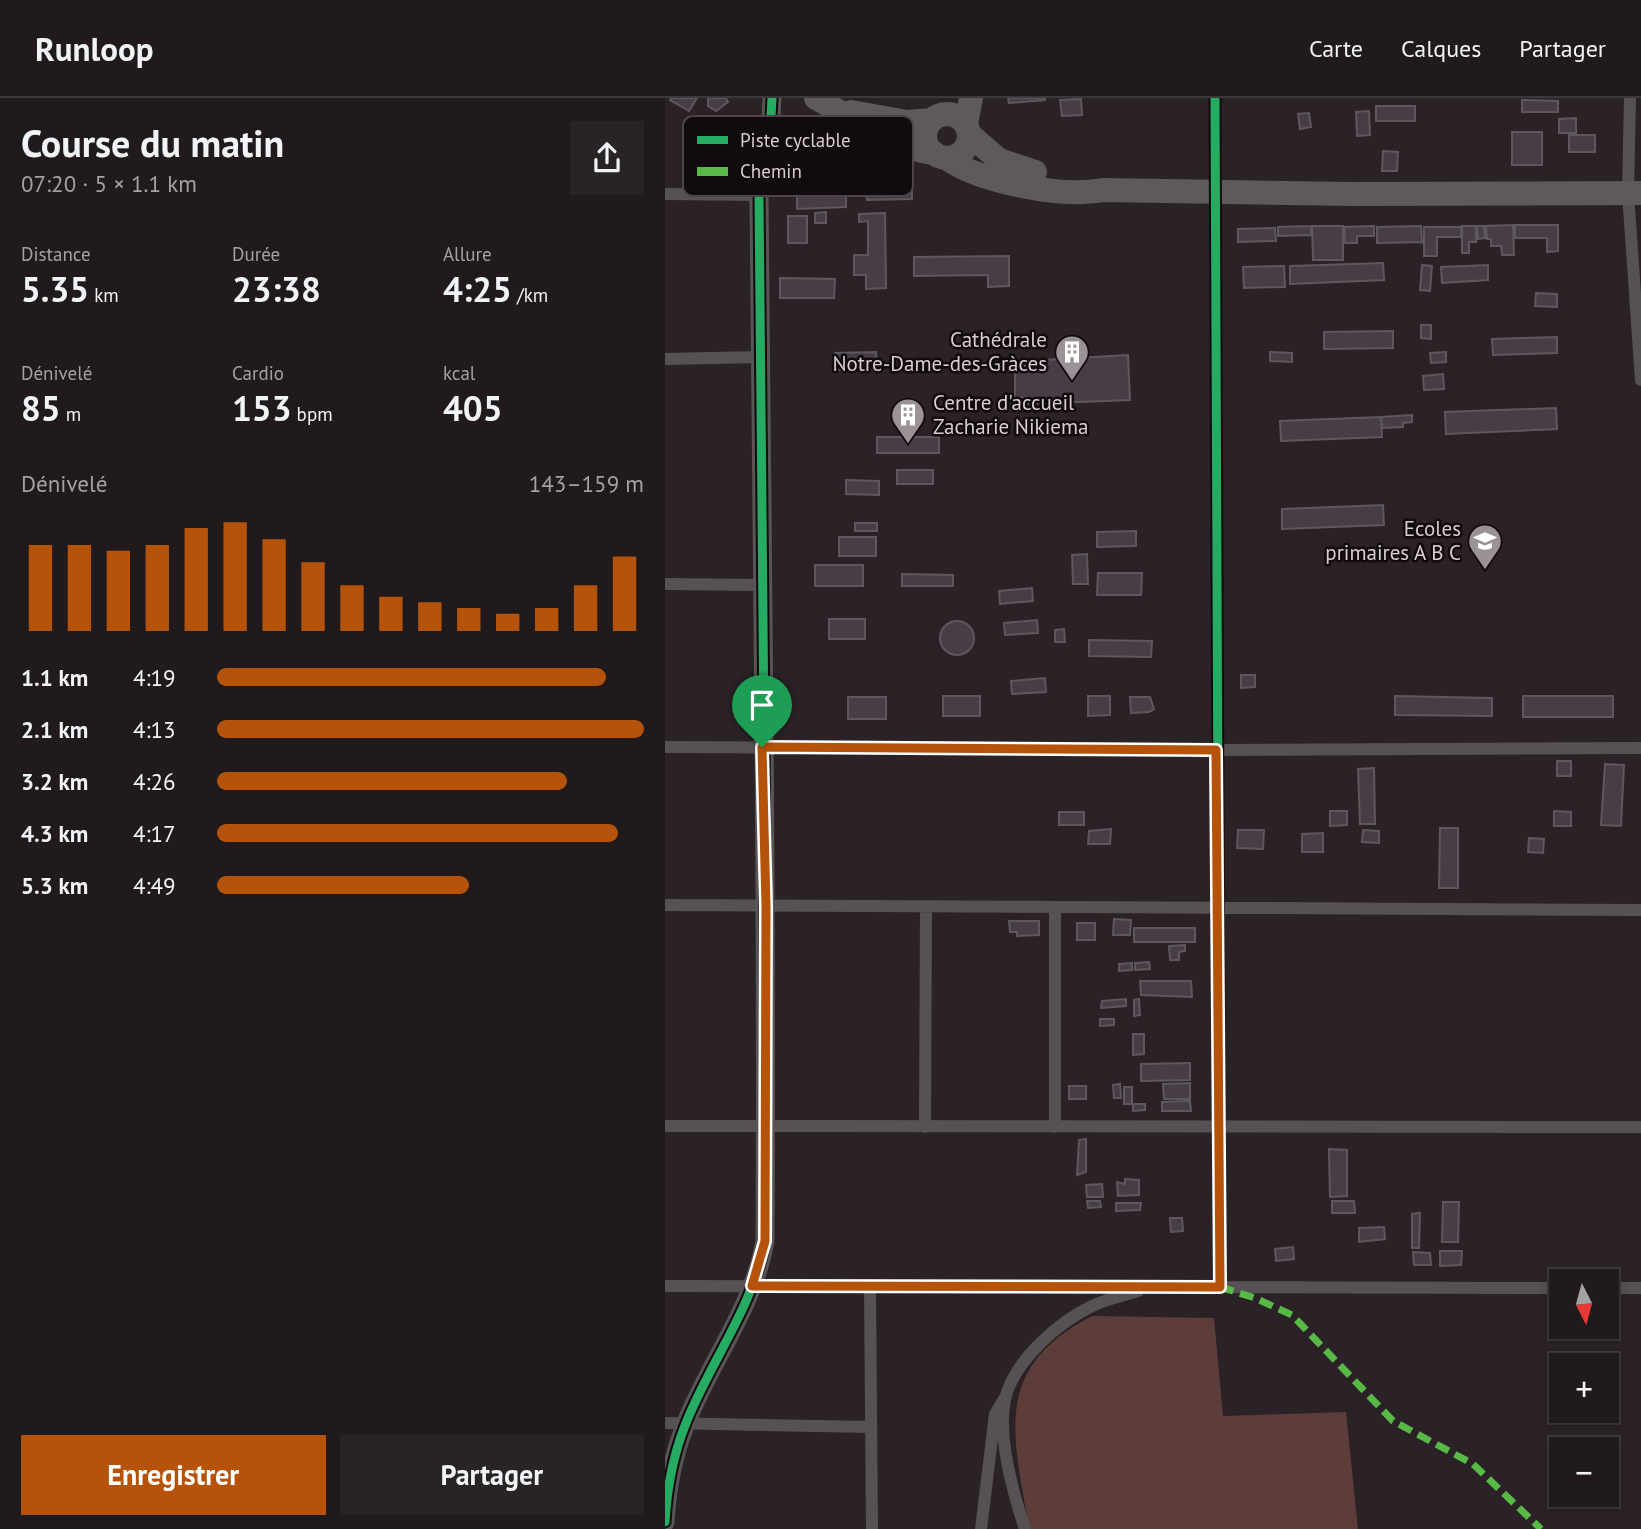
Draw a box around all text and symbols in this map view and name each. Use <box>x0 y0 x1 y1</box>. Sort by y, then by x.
text: Runloop <box>35 27 154 70</box>
text: Carte <box>1309 33 1363 64</box>
text: Calques <box>1401 33 1481 64</box>
text: Partager <box>1519 33 1606 64</box>
legend <box>683 116 913 196</box>
text: Course du matin <box>21 118 284 167</box>
button: share <box>570 121 644 195</box>
text: Piste cyclable <box>740 128 851 152</box>
text: Chemin <box>740 159 802 183</box>
text: 07:20 · 5 × 1.1 km <box>21 169 197 198</box>
text: Distance <box>21 242 91 266</box>
text: Durée <box>232 242 280 266</box>
text: Allure <box>443 242 492 266</box>
text: 5.35 <box>21 266 89 312</box>
text: 23:38 <box>232 266 321 312</box>
text: 4:25 <box>443 266 512 312</box>
text: km <box>89 283 119 307</box>
text: /km <box>512 283 548 307</box>
place label: Cathédrale Notre-Dame-des-Gràces <box>832 326 1047 377</box>
building icon: Cathédrale Notre-Dame-des-Gràces <box>1053 333 1091 382</box>
text: Dénivelé <box>21 361 92 385</box>
text: Cardio <box>232 361 284 385</box>
text: kcal <box>443 361 475 385</box>
text: 85 <box>21 385 61 431</box>
text: 153 <box>232 385 292 431</box>
text: 405 <box>443 385 503 431</box>
place label: Centre d'accueil Zacharie Nikiema <box>933 389 1088 440</box>
building icon: Centre d'accueil Zacharie Nikiema <box>889 396 927 445</box>
text: m <box>61 402 81 426</box>
text: bpm <box>292 402 333 426</box>
text: Dénivelé <box>21 469 107 498</box>
text: 143–159 m <box>529 469 644 498</box>
place label: Ecoles primaires A B C <box>1325 515 1461 566</box>
school or university icon: Ecoles primaires A B C <box>1466 522 1504 571</box>
text: 1.1 km <box>21 663 88 692</box>
text: 4:19 <box>133 663 176 692</box>
pin <box>732 675 792 747</box>
icon: arrive <box>743 686 781 724</box>
text: 2.1 km <box>21 715 88 744</box>
text: 4:13 <box>133 715 176 744</box>
text: 3.2 km <box>21 767 88 796</box>
text: 4:26 <box>133 767 176 796</box>
text: 4.3 km <box>21 819 88 848</box>
text: 4:17 <box>133 819 176 848</box>
text: 5.3 km <box>21 871 88 900</box>
text: 4:49 <box>133 871 176 900</box>
north arrow <box>1549 1269 1619 1339</box>
map controls <box>1549 1269 1619 1507</box>
button: + <box>1549 1353 1619 1423</box>
button: Enregistrer <box>21 1435 326 1515</box>
button: Partager <box>340 1435 644 1515</box>
button: − <box>1549 1437 1619 1507</box>

